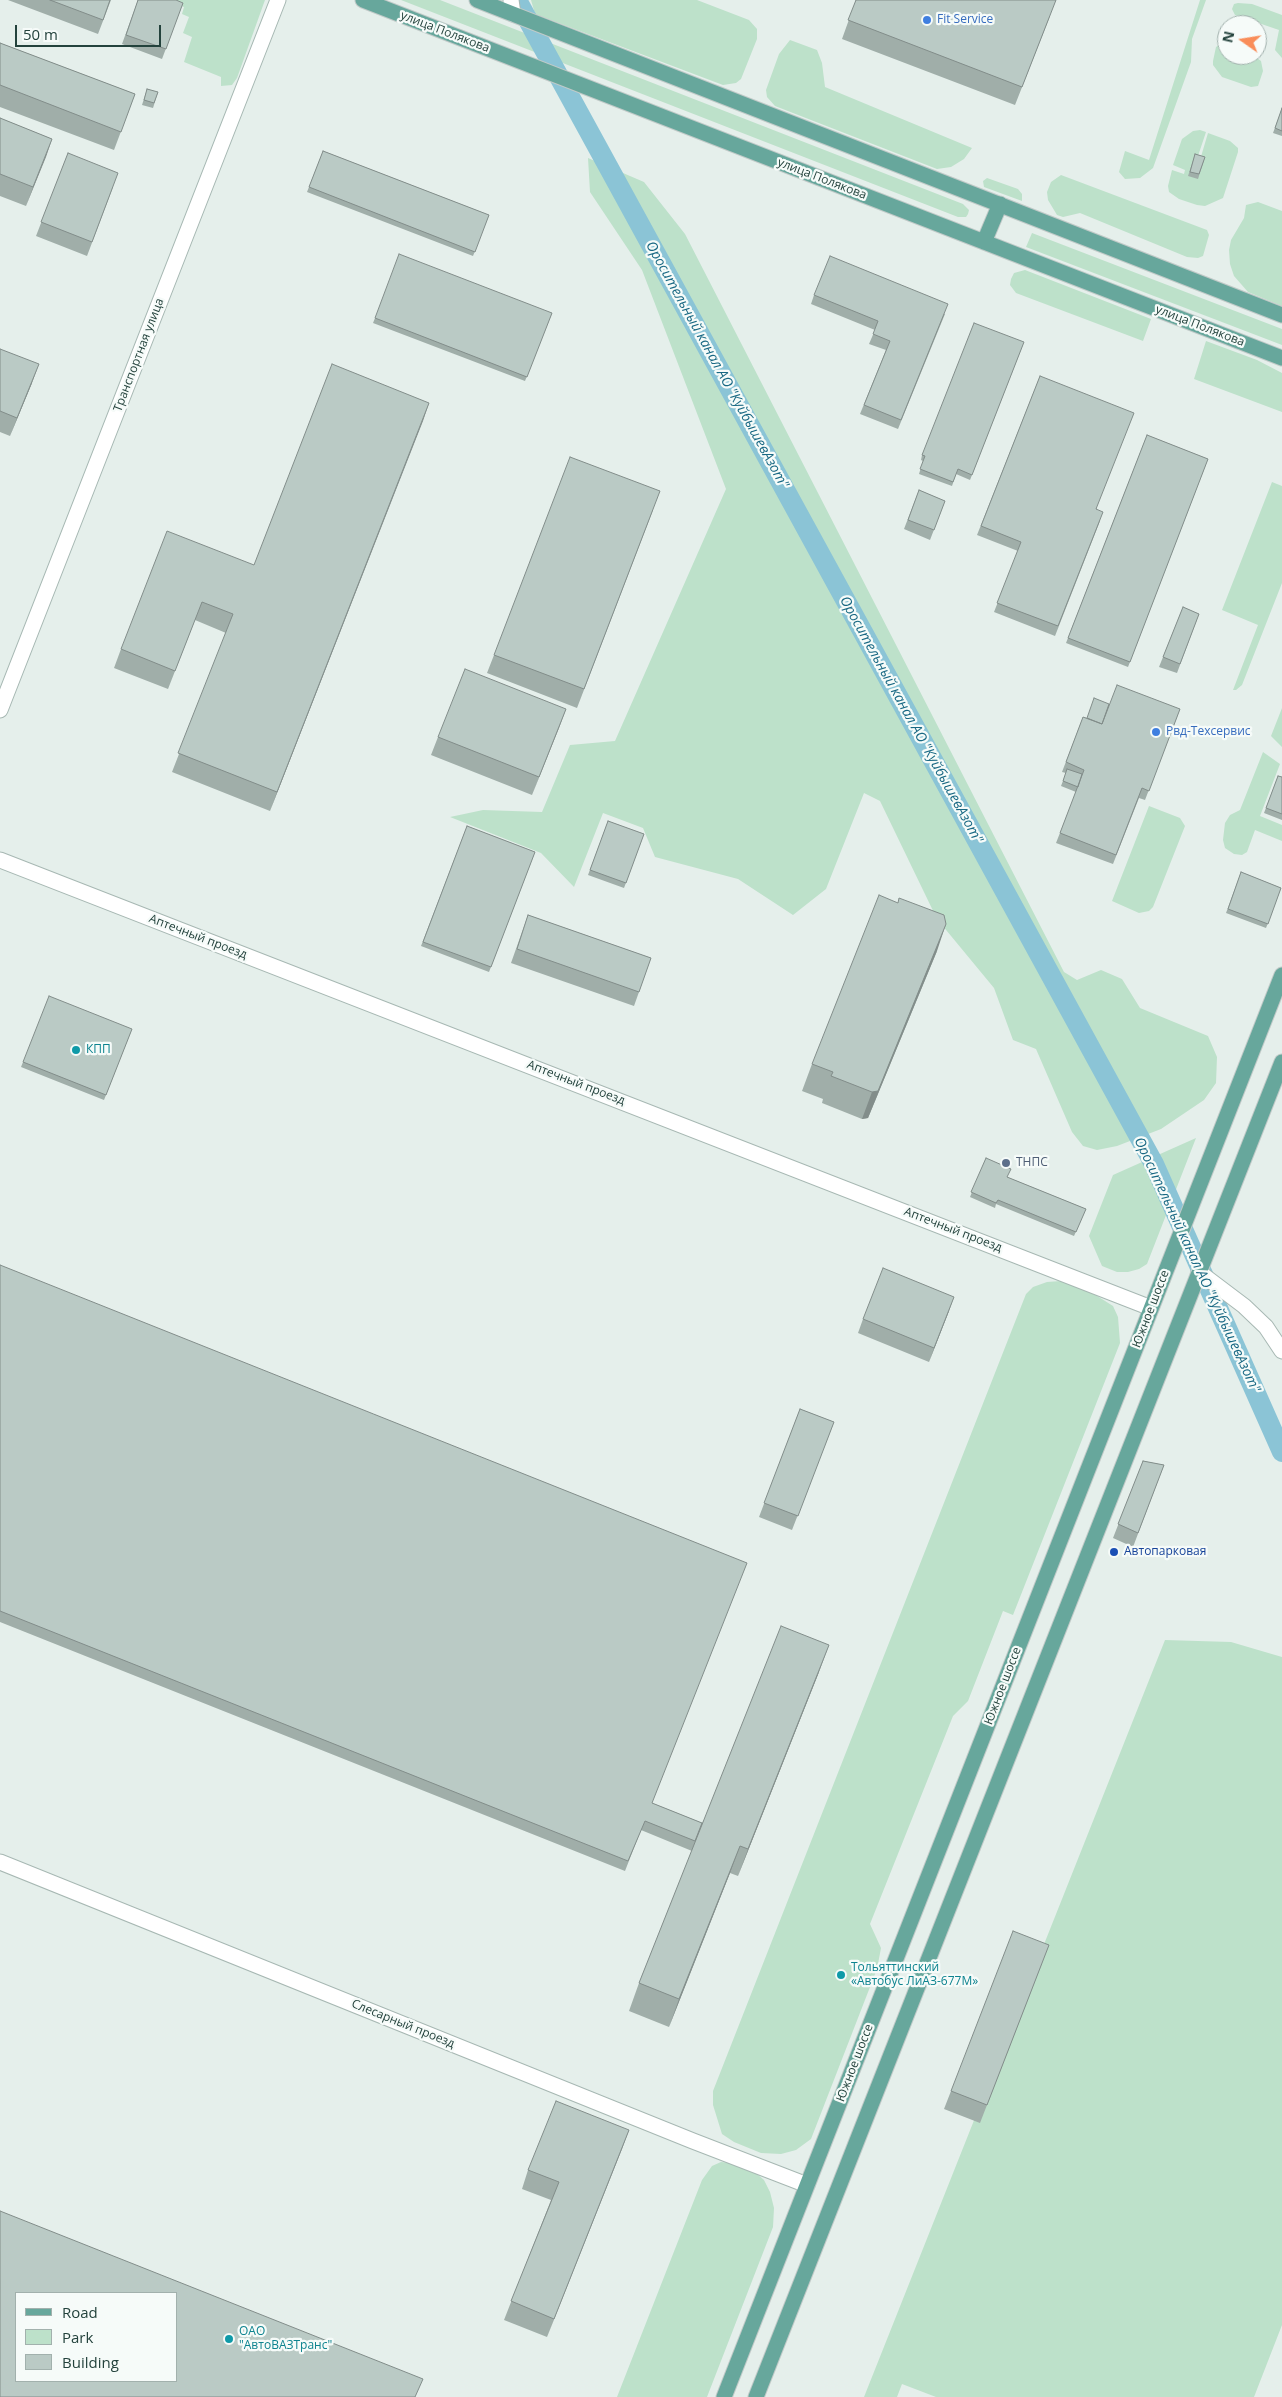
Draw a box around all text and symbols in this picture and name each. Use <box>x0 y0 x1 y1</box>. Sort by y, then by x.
street label: улица Полякова <box>398 8 492 56</box>
place label: Fit Service <box>937 13 993 27</box>
marker: Fit Service <box>921 14 933 26</box>
scale bar <box>18 15 164 47</box>
north arrow <box>1217 15 1267 65</box>
text: 50 m <box>23 24 58 44</box>
text: N <box>1217 29 1238 44</box>
street label: улица Полякова <box>775 155 869 203</box>
water label: Оросительный канал АО "КуйбышевАзот" <box>642 239 792 491</box>
street label: Транспортная улица <box>111 296 167 414</box>
street label: улица Полякова <box>1153 302 1247 350</box>
water label: Оросительный канал АО "КуйбышевАзот" <box>836 594 986 846</box>
place label: Рвд-Техсервис <box>1166 725 1251 739</box>
marker: Рвд-Техсервис <box>1150 726 1162 738</box>
street label: Аптечный проезд <box>147 912 249 962</box>
place label: КПП <box>86 1043 111 1057</box>
marker: КПП <box>70 1044 82 1056</box>
street label: Аптечный проезд <box>525 1058 627 1108</box>
water label: Оросительный канал АО "КуйбышевАзот" <box>1130 1135 1264 1395</box>
place label: ТНПС <box>1016 1156 1048 1170</box>
marker: ТНПС <box>1000 1157 1012 1169</box>
street label: Аптечный проезд <box>902 1205 1004 1255</box>
street label: Южное шоссе <box>1130 1268 1172 1350</box>
place label: Автопарковая <box>1124 1545 1206 1559</box>
marker: Автопарковая <box>1108 1546 1120 1558</box>
street label: Южное шоссе <box>982 1645 1024 1727</box>
place label: Тольяттинский «Автобус ЛиАЗ-677М» <box>851 1961 978 1989</box>
marker: Тольяттинский «Автобус ЛиАЗ-677М» <box>835 1969 847 1981</box>
street label: Слесарный проезд <box>349 1997 457 2051</box>
street label: Южное шоссе <box>834 2022 876 2104</box>
legend <box>15 2292 178 2382</box>
text: Road <box>62 2302 98 2322</box>
place label: ОАО "АвтоВАЗТранс" <box>239 2325 332 2353</box>
text: Park <box>62 2327 93 2347</box>
marker: ОАО "АвтоВАЗТранс" <box>223 2333 235 2345</box>
text: Building <box>62 2352 119 2372</box>

